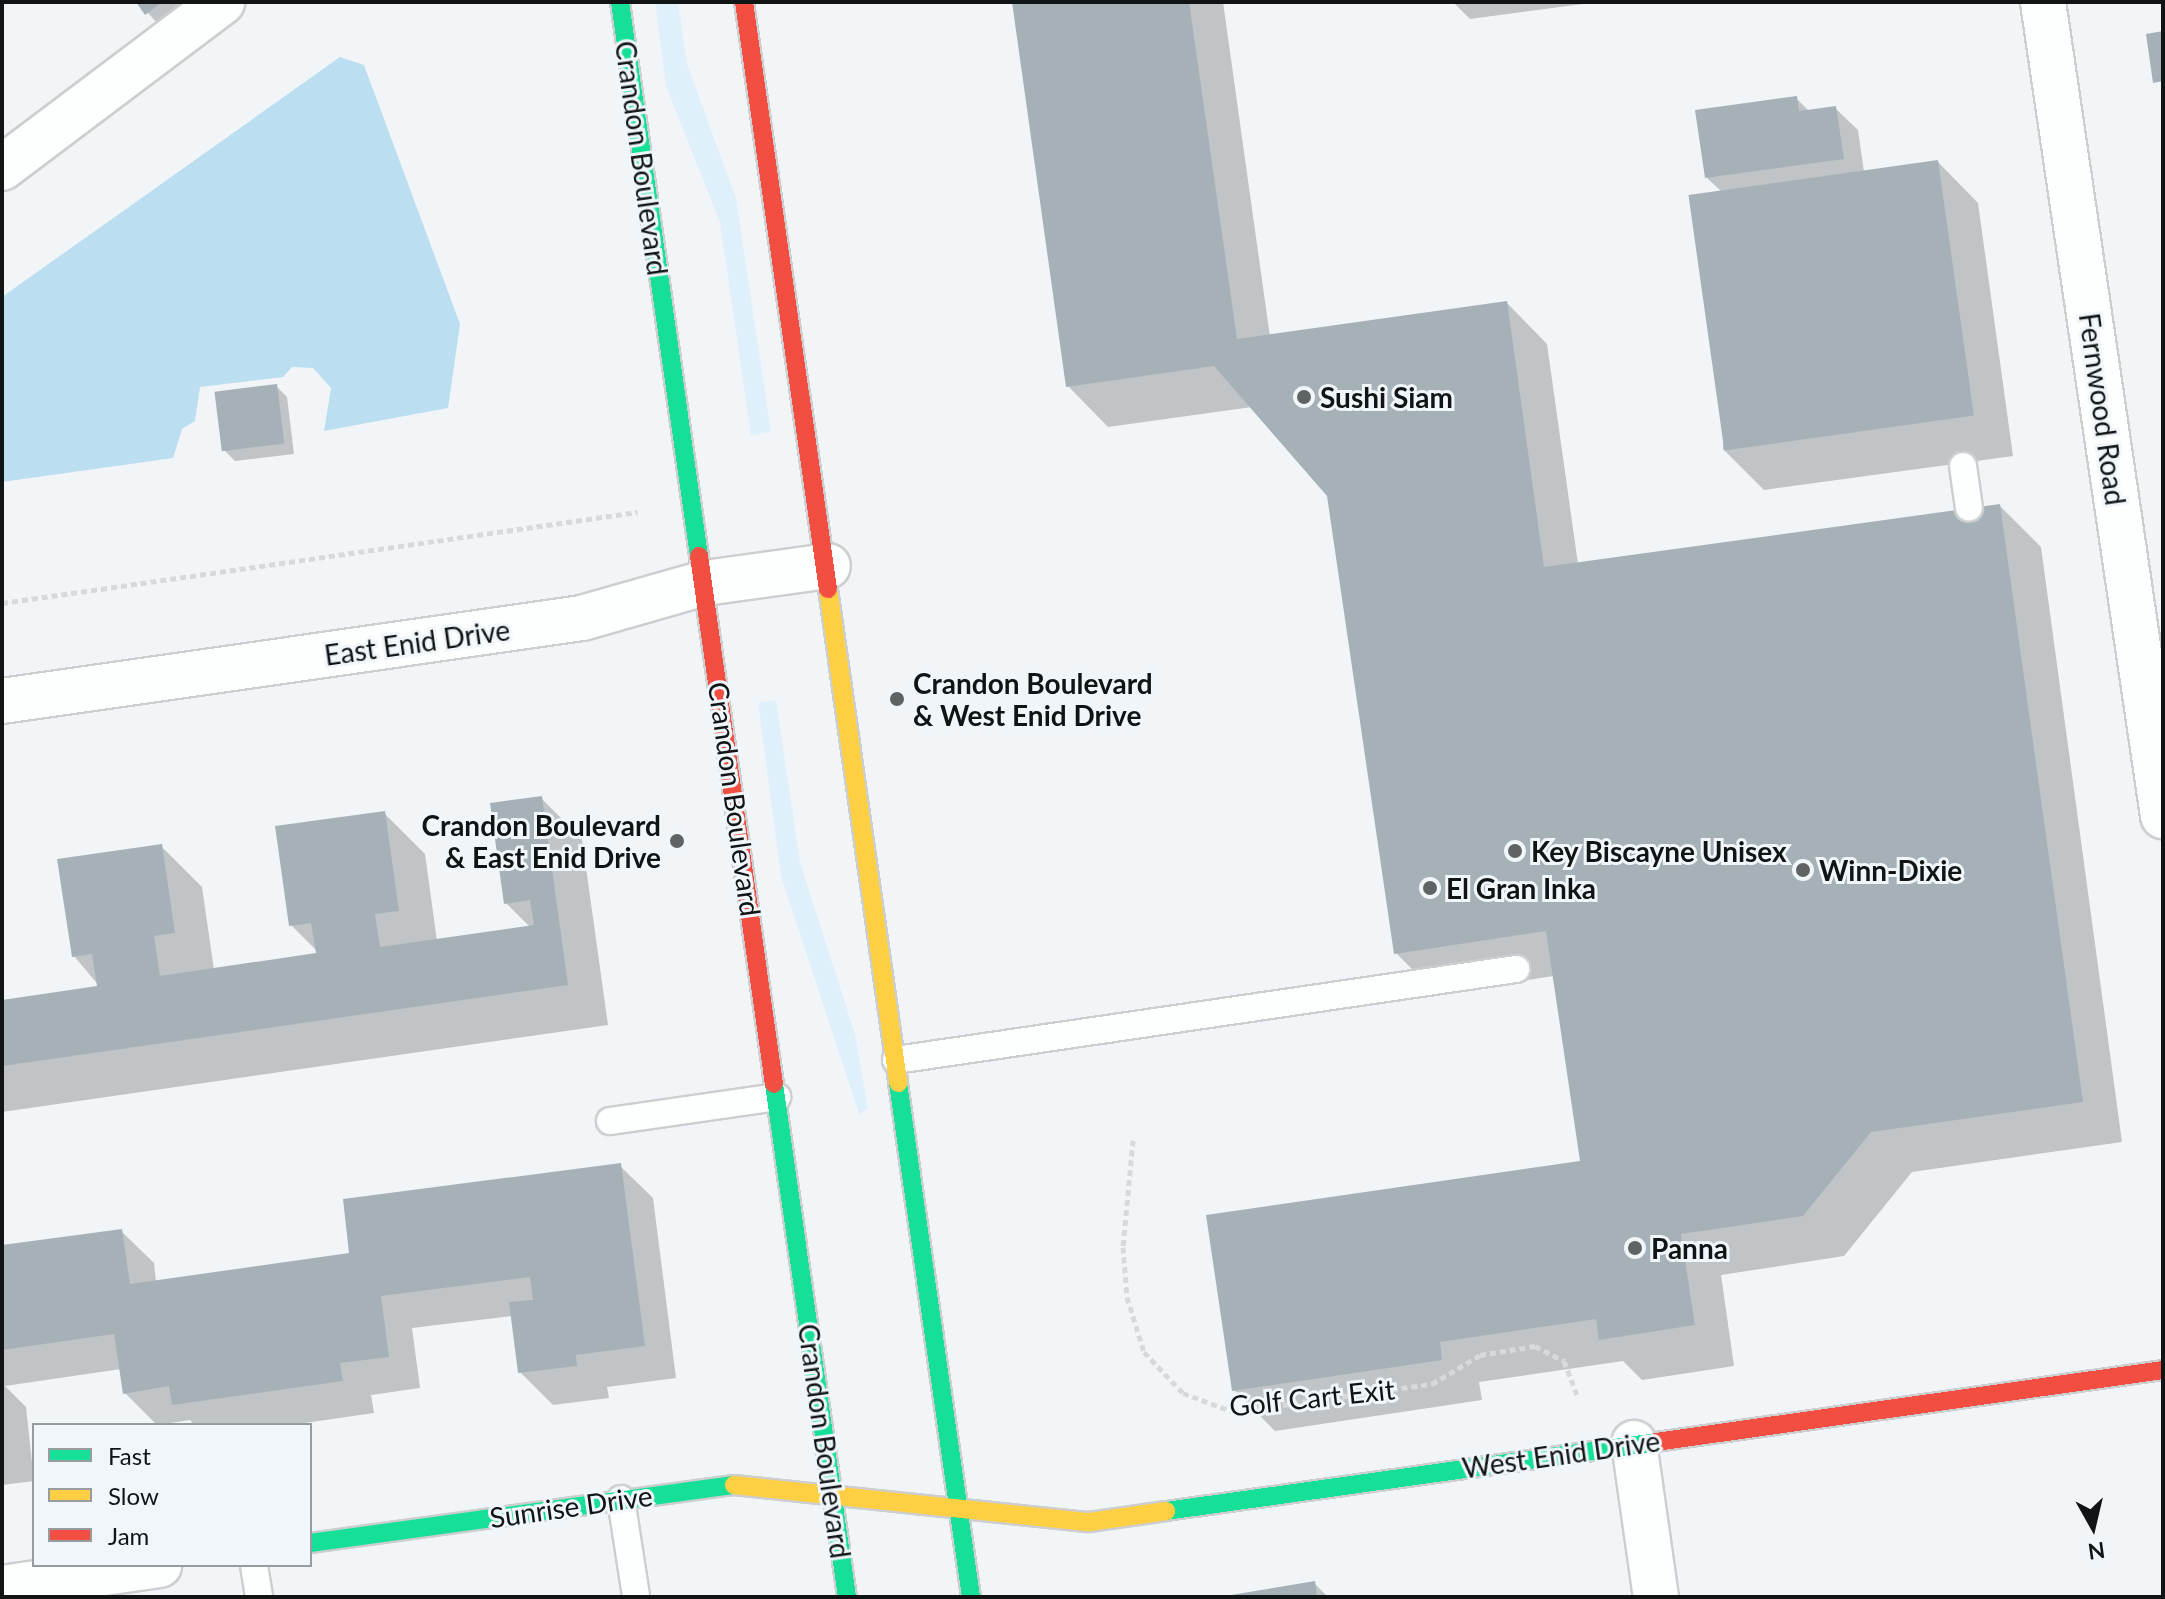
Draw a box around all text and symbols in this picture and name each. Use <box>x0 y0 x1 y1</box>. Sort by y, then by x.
street label: Crandon Boulevard <box>609 39 675 277</box>
street label: Fernwood Road <box>2073 311 2133 507</box>
place label: Sushi Siam <box>1320 380 1453 414</box>
marker: Sushi Siam <box>1295 388 1313 406</box>
street label: East Enid Drive <box>322 612 512 672</box>
place label: Crandon Boulevard & West Enid Drive <box>913 666 1153 732</box>
street label: Crandon Boulevard <box>702 680 768 918</box>
marker: Crandon Boulevard & West Enid Drive <box>888 690 906 708</box>
place label: Crandon Boulevard & East Enid Drive <box>421 808 661 874</box>
marker: Crandon Boulevard & East Enid Drive <box>668 832 686 850</box>
place label: Key Biscayne Unisex <box>1531 834 1787 868</box>
marker: Key Biscayne Unisex <box>1506 842 1524 860</box>
place label: Winn-Dixie <box>1819 853 1962 887</box>
marker: Winn-Dixie <box>1794 861 1812 879</box>
place label: El Gran Inka <box>1446 871 1596 905</box>
marker: El Gran Inka <box>1421 879 1439 897</box>
place label: Panna <box>1651 1231 1728 1265</box>
marker: Panna <box>1626 1239 1644 1257</box>
street label: Crandon Boulevard <box>792 1322 858 1560</box>
street label: Golf Cart Exit <box>1227 1372 1397 1422</box>
legend <box>32 1423 312 1567</box>
street label: West Enid Drive <box>1460 1423 1662 1485</box>
text: Fast <box>108 1441 151 1470</box>
street label: Sunrise Drive <box>488 1478 654 1534</box>
text: Slow <box>108 1481 159 1510</box>
north arrow <box>2053 1487 2133 1567</box>
text: Jam <box>108 1521 149 1550</box>
text: N <box>2086 1537 2107 1566</box>

